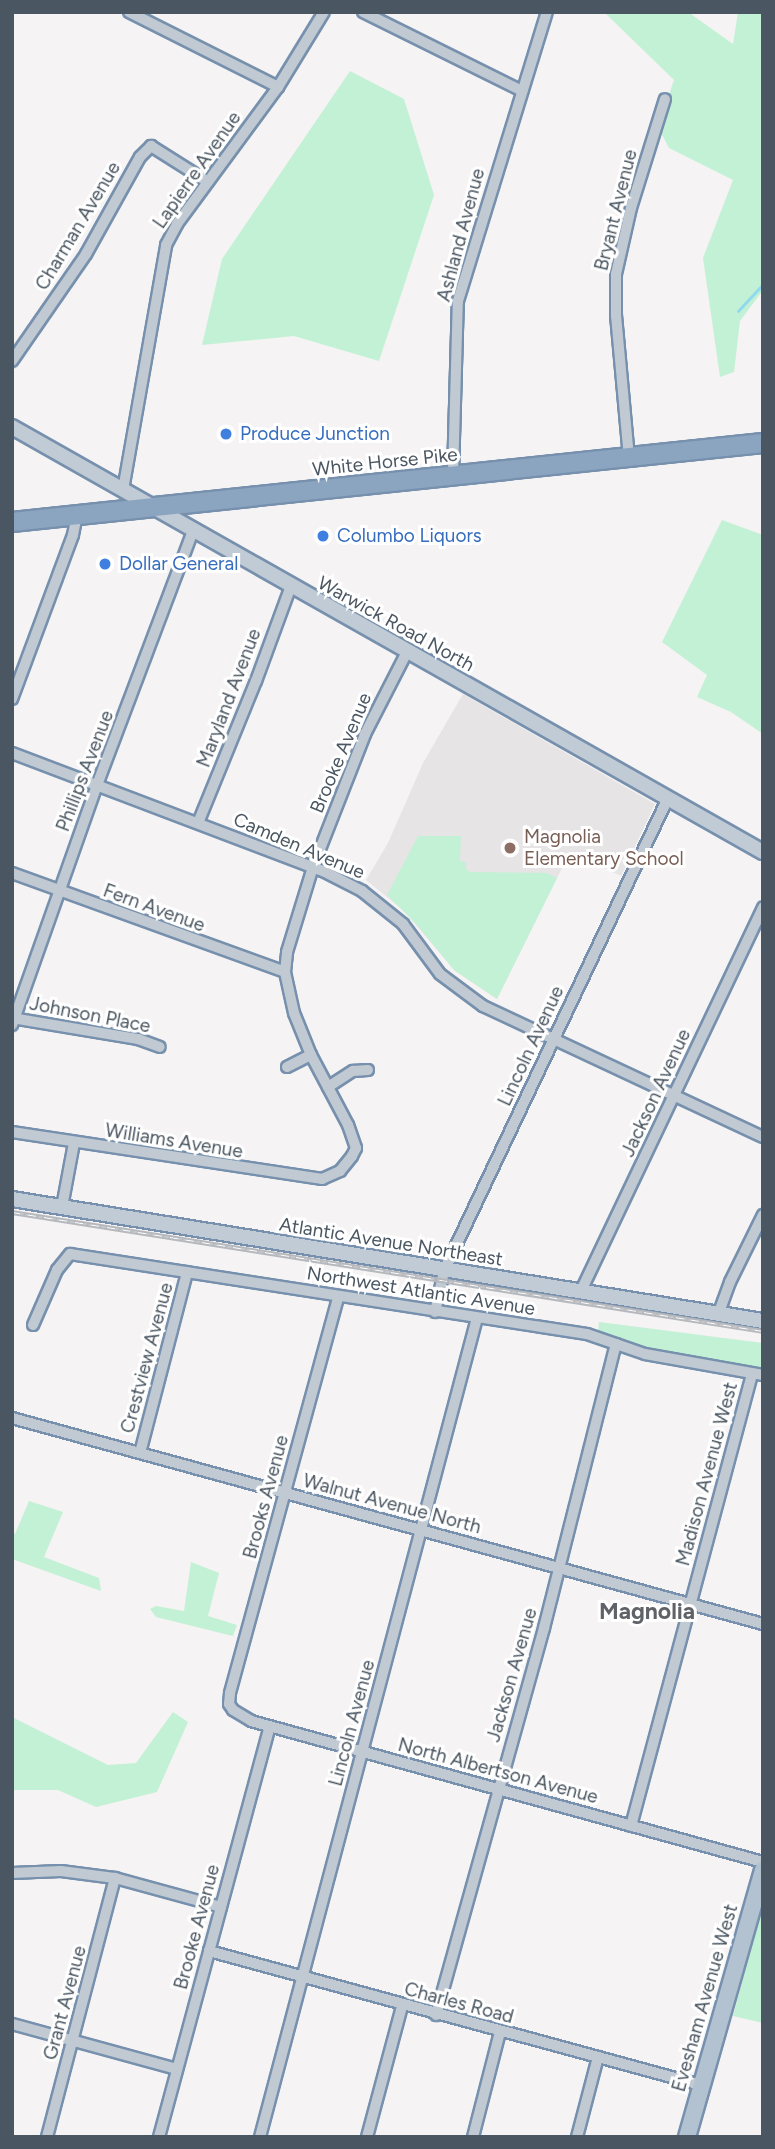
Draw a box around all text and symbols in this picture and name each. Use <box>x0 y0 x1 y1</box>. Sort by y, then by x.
street label: Lapierre Avenue <box>148 107 246 233</box>
street label: Bryant Avenue <box>590 147 642 273</box>
street label: Charman Avenue <box>31 158 125 294</box>
street label: Ashland Avenue <box>432 166 490 304</box>
place label: Produce Junction <box>240 423 390 445</box>
marker: Produce Junction <box>218 426 234 442</box>
street label: White Horse Pike <box>311 443 459 481</box>
place label: Columbo Liquors <box>337 525 482 547</box>
marker: Columbo Liquors <box>315 528 331 544</box>
place label: Dollar General <box>119 553 238 575</box>
marker: Dollar General <box>97 556 113 572</box>
street label: Warwick Road North <box>314 572 478 676</box>
street label: Maryland Avenue <box>192 625 266 771</box>
street label: Brooke Avenue <box>305 689 377 817</box>
street label: Phillips Avenue <box>51 707 119 835</box>
street label: Camden Avenue <box>230 808 368 884</box>
place label: Magnolia Elementary School <box>524 826 684 870</box>
marker: Magnolia Elementary School <box>502 840 518 856</box>
street label: Fern Avenue <box>100 879 208 937</box>
street label: Lincoln Avenue <box>493 982 569 1110</box>
street label: Johnson Place <box>28 992 152 1038</box>
street label: Jackson Avenue <box>616 1025 696 1161</box>
street label: Williams Avenue <box>104 1119 244 1163</box>
street label: Atlantic Avenue Northeast <box>278 1213 504 1271</box>
street label: Northwest Atlantic Avenue <box>305 1262 537 1320</box>
street label: Crestview Avenue <box>116 1280 178 1436</box>
street label: Madison Avenue West <box>671 1380 743 1568</box>
street label: Brooks Avenue <box>239 1433 293 1561</box>
street label: Walnut Avenue North <box>301 1469 483 1539</box>
district label: Magnolia <box>599 1597 695 1625</box>
street label: Jackson Avenue <box>482 1605 542 1745</box>
street label: Lincoln Avenue <box>324 1657 380 1789</box>
street label: North Albertson Avenue <box>395 1733 601 1809</box>
street label: Brooke Avenue <box>169 1862 225 1992</box>
street label: Evesham Avenue West <box>667 1902 743 2094</box>
street label: Grant Avenue <box>39 1943 91 2063</box>
street label: Charles Road <box>402 1977 516 2029</box>

